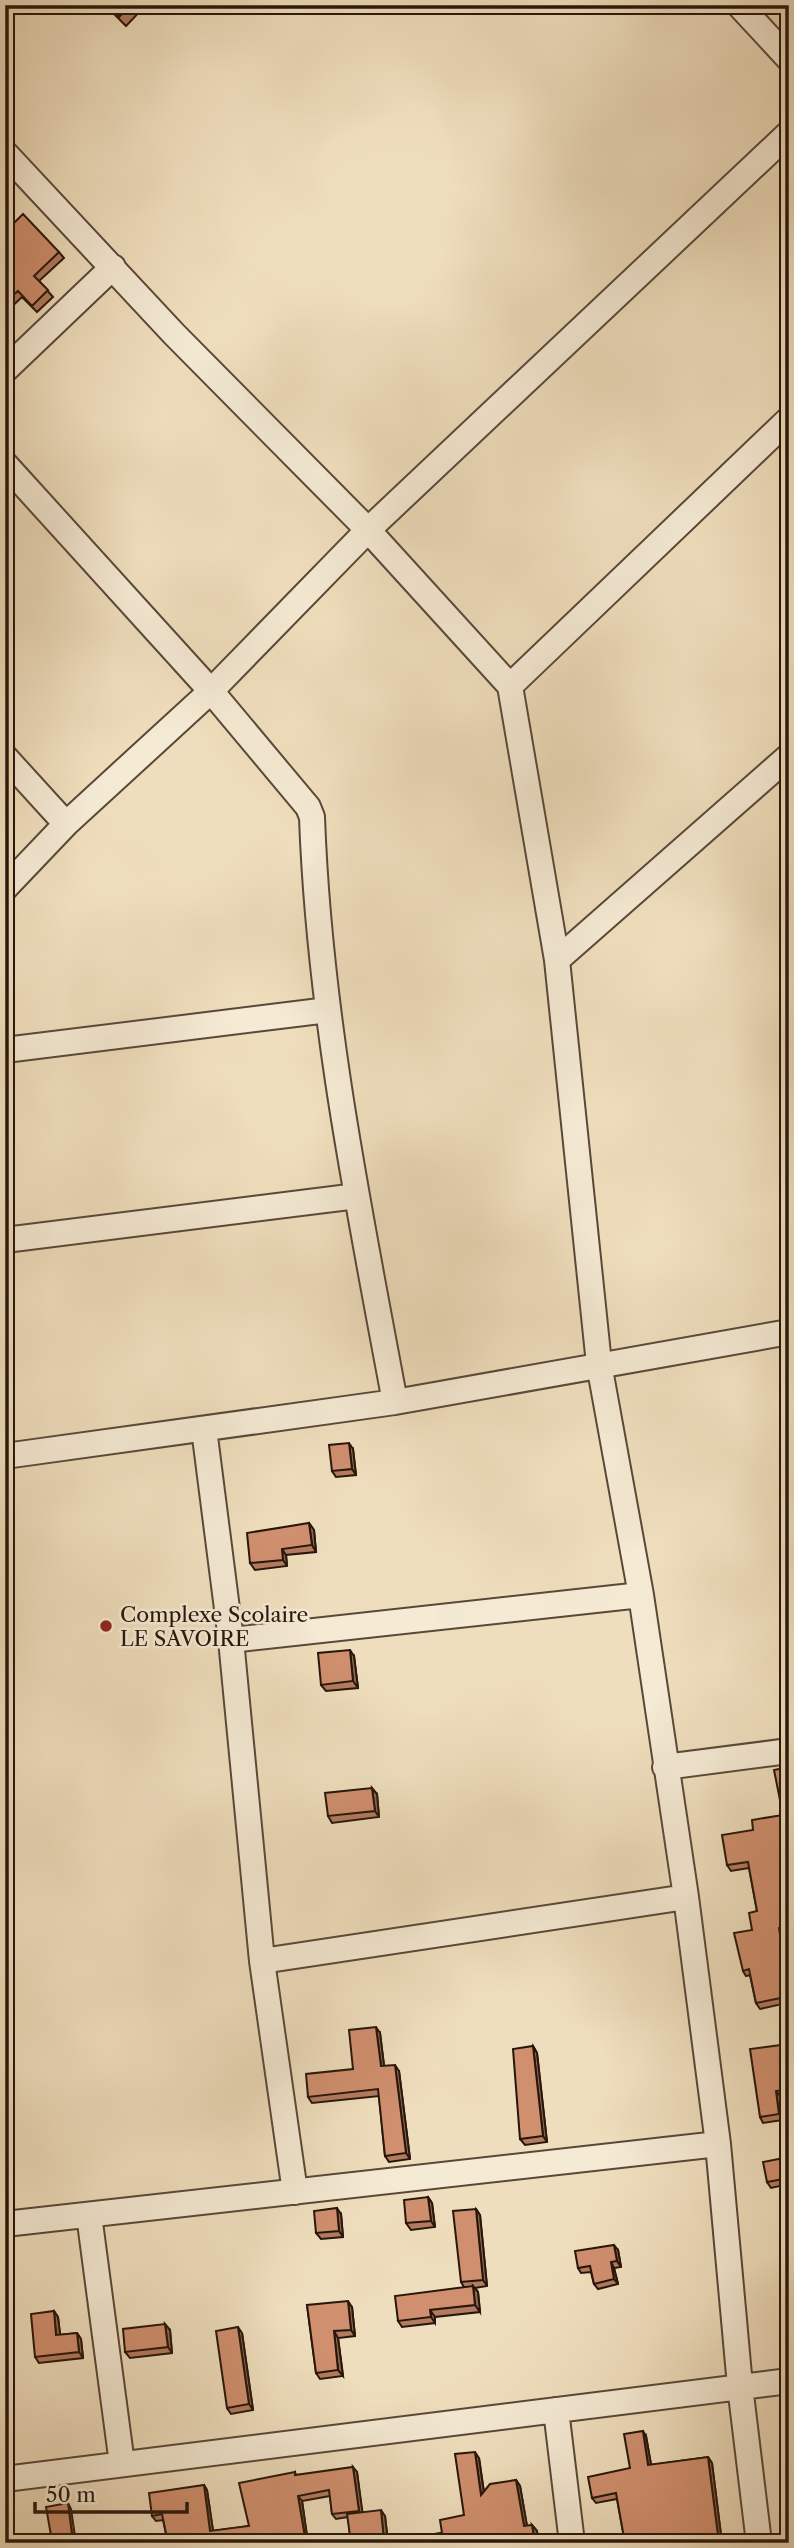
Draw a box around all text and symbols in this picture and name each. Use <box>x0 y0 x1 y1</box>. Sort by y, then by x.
place label: Complexe Scolaire LE SAVOIRE <box>120 1602 308 1651</box>
marker: Complexe Scolaire LE SAVOIRE <box>98 1618 114 1634</box>
scale bar <box>35 2471 187 2515</box>
text: 50 m <box>46 2482 96 2507</box>

